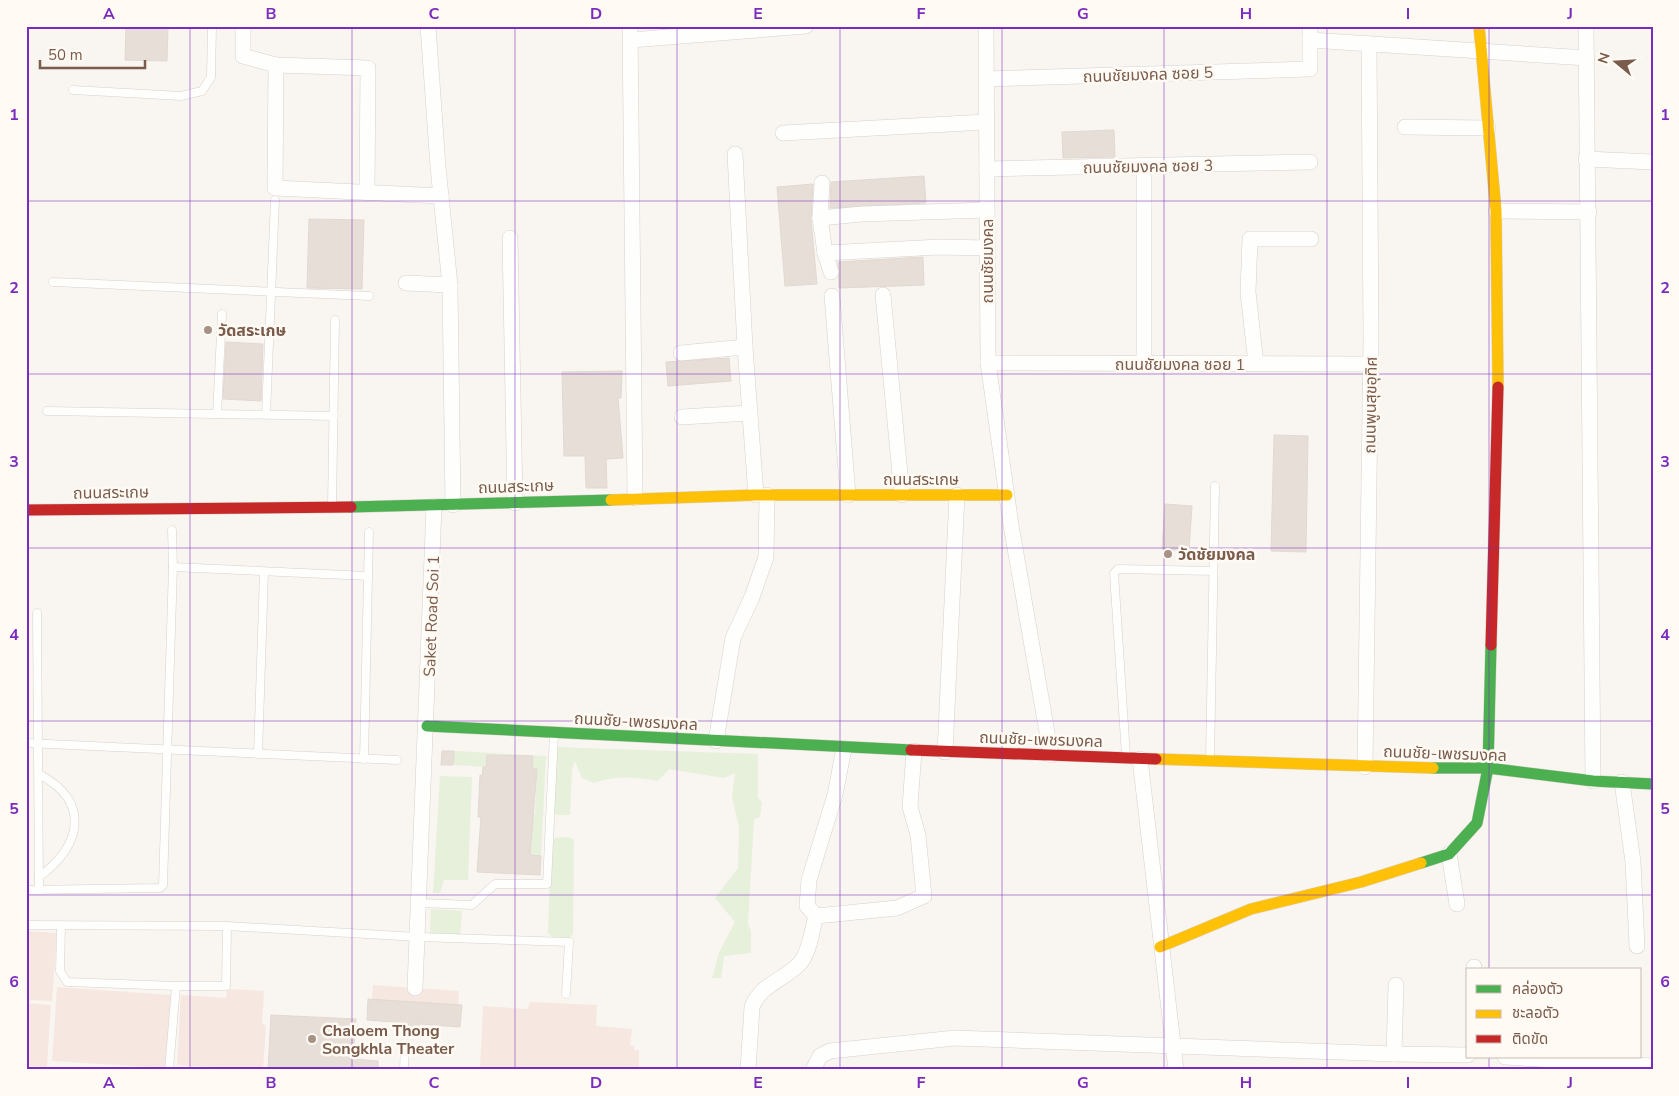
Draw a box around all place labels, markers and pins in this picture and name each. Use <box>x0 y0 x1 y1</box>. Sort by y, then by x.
place label: วัดสระเกษ <box>218 320 286 342</box>
marker: วัดสระเกษ <box>202 324 214 336</box>
place label: วัดชัยมงคล <box>1178 544 1255 566</box>
marker: วัดชัยมงคล <box>1162 548 1174 560</box>
place label: Chaloem Thong Songkhla Theater <box>322 1020 455 1060</box>
marker: Chaloem Thong Songkhla Theater <box>306 1033 318 1045</box>

